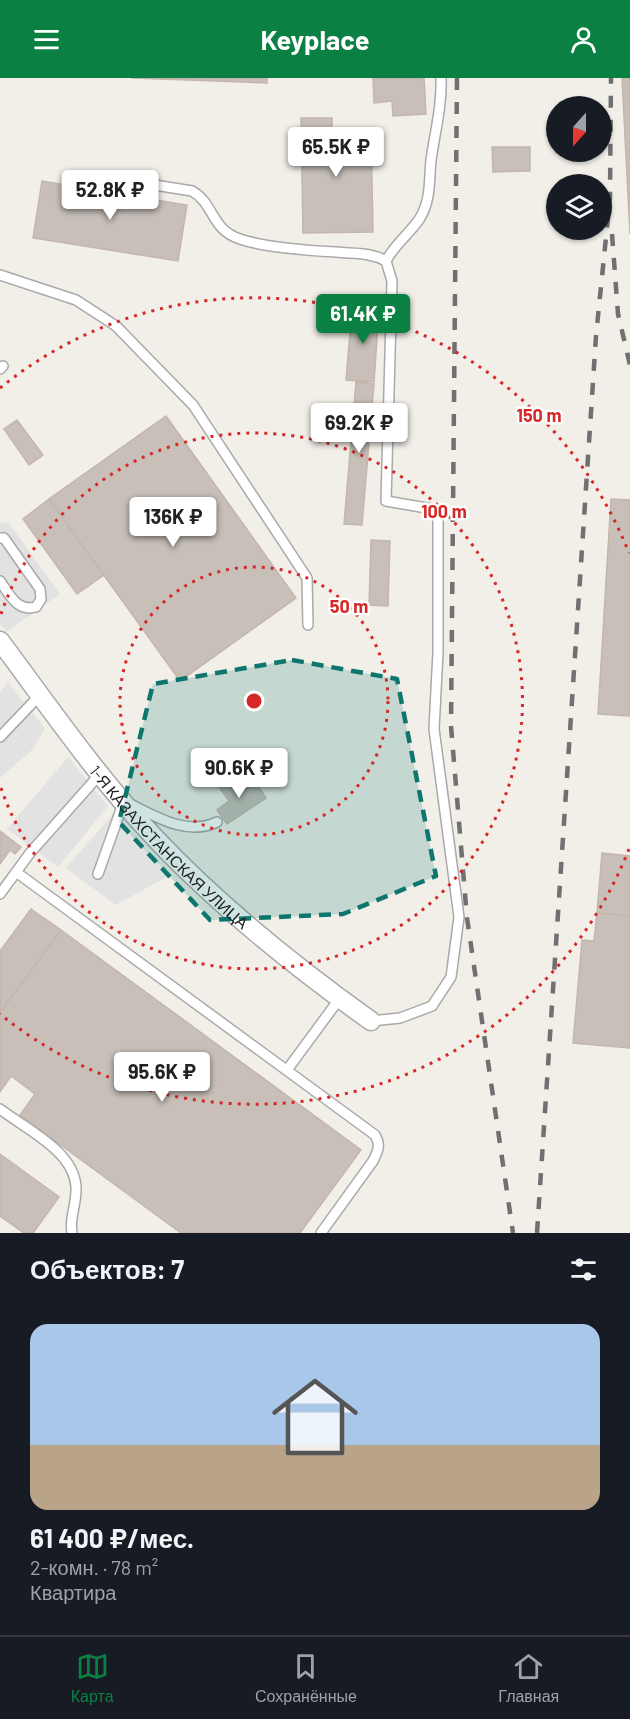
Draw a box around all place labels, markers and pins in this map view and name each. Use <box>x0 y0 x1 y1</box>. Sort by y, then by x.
pin: 65.5K ₽ <box>281 127 391 178</box>
pin: 52.8K ₽ <box>55 170 165 221</box>
pin: 61.4K ₽ <box>308 294 418 345</box>
pin: 69.2K ₽ <box>304 403 414 454</box>
pin: 136K ₽ <box>124 497 222 548</box>
centre of rings <box>244 691 264 711</box>
pin: 90.6K ₽ <box>184 748 294 799</box>
pin: 95.6K ₽ <box>107 1052 217 1103</box>

